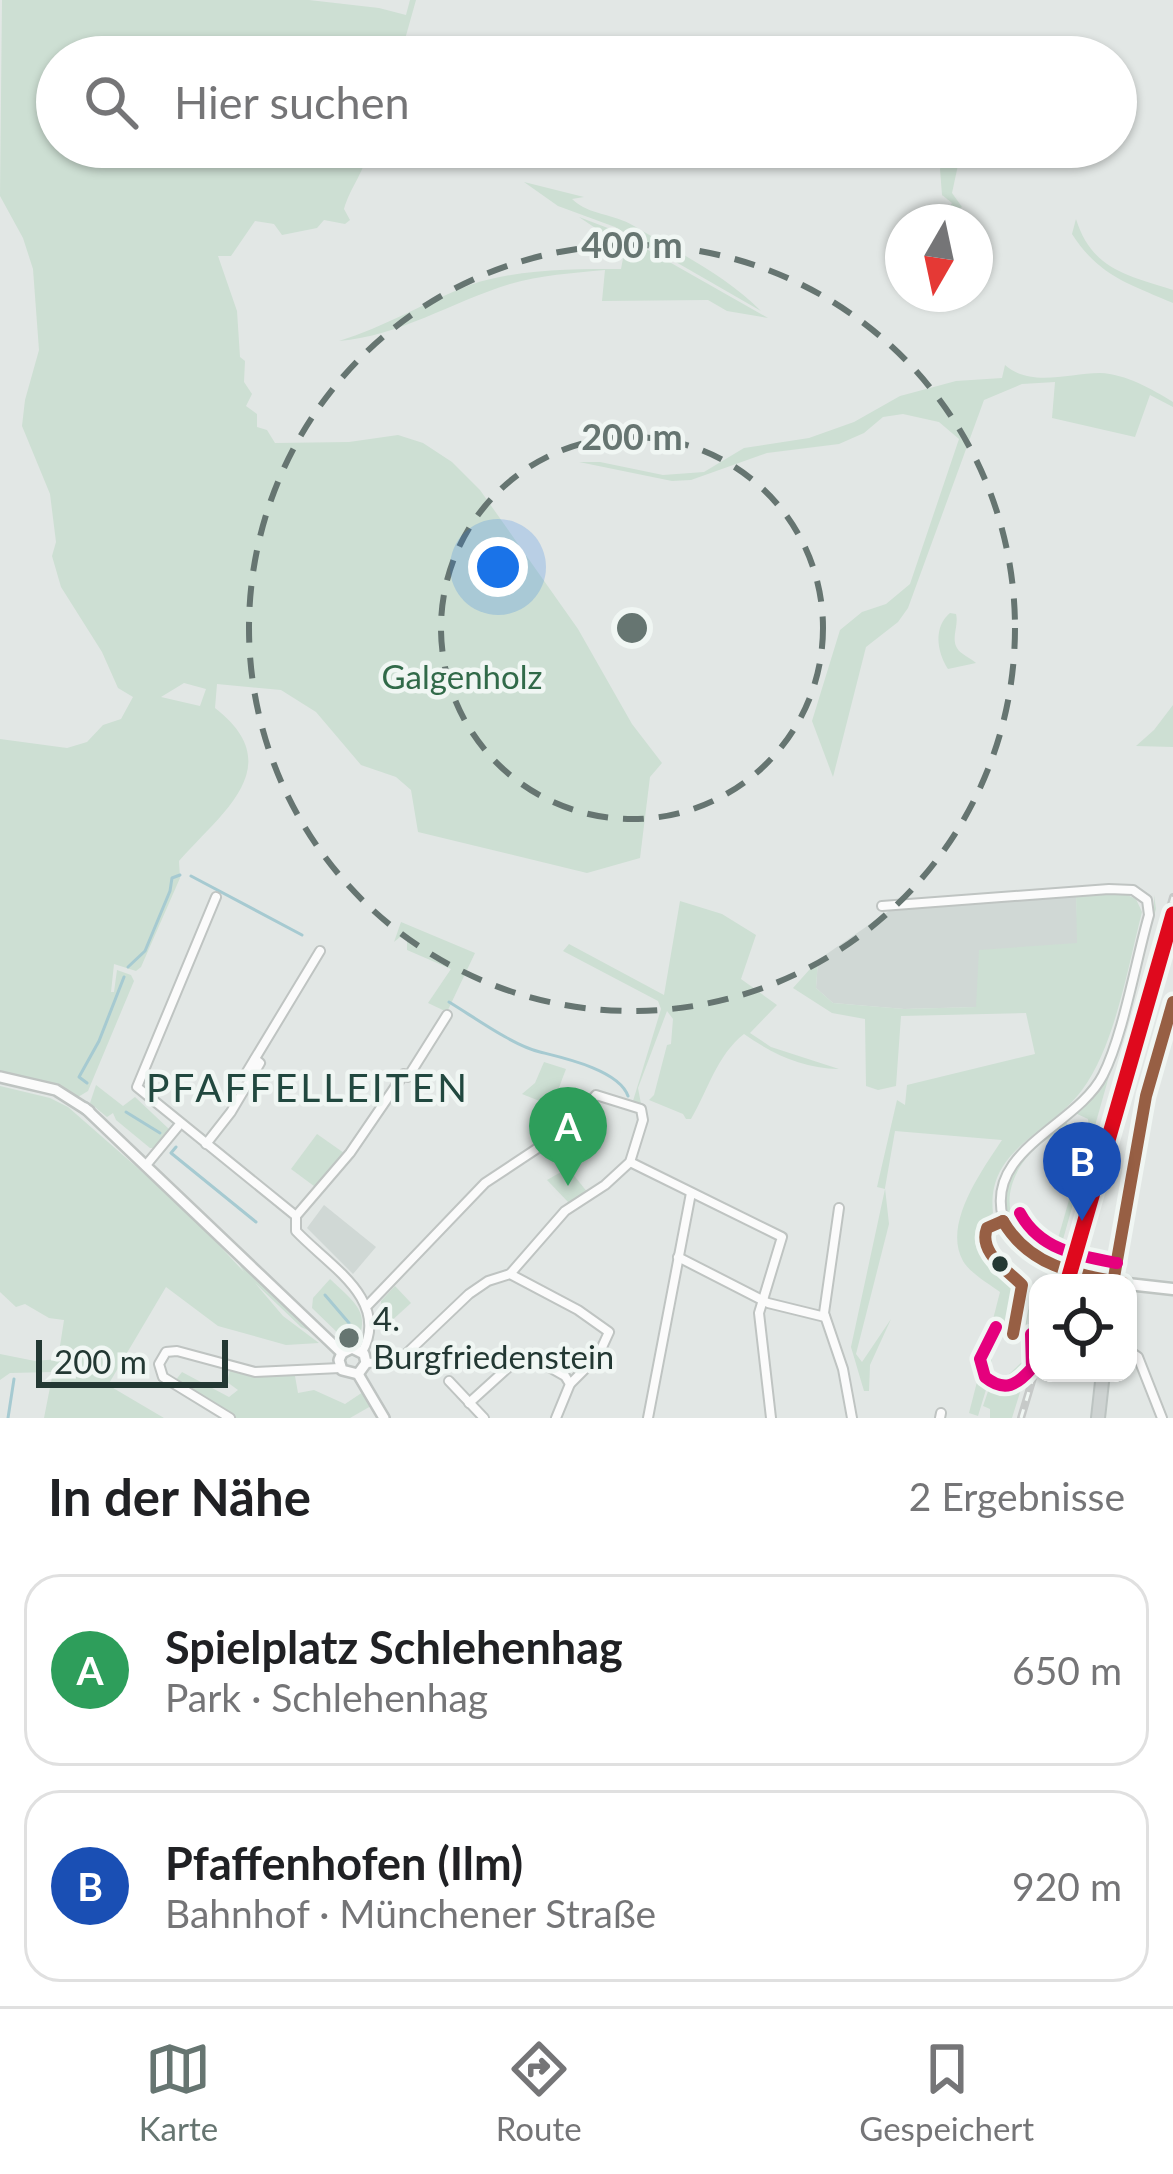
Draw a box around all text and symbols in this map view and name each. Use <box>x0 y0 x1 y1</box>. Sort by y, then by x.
search box <box>36 36 1137 168</box>
icon: search <box>78 69 144 135</box>
text: Hier suchen <box>174 75 410 129</box>
north arrow <box>885 204 993 312</box>
text: 400 m <box>581 222 683 266</box>
text: 200 m <box>581 414 683 458</box>
your location <box>468 537 528 597</box>
centre of rings <box>611 607 653 649</box>
park label: Galgenholz <box>382 656 542 696</box>
district label: PFAFFELLEITEN <box>146 1064 470 1110</box>
pin: A <box>529 1087 607 1186</box>
pin: B <box>1043 1122 1121 1221</box>
unlabelled marker <box>989 1253 1011 1275</box>
map controls <box>1029 1274 1137 1382</box>
button: locate <box>1029 1274 1137 1382</box>
place label: 4. Burgfriedenstein <box>373 1298 614 1376</box>
marker: 4. Burgfriedenstein <box>336 1325 362 1351</box>
scale bar <box>36 1334 228 1387</box>
text: 200 m <box>54 1341 147 1381</box>
text: In der Nähe <box>48 1466 311 1527</box>
text: 2 Ergebnisse <box>909 1473 1125 1519</box>
text: Spielplatz Schlehenhag <box>165 1620 623 1674</box>
text: A <box>76 1647 104 1693</box>
text: 650 m <box>1012 1647 1122 1693</box>
text: Park · Schlehenhag <box>165 1674 488 1720</box>
text: Pfaffenhofen (Ilm) <box>165 1836 523 1890</box>
text: B <box>77 1863 103 1909</box>
text: 920 m <box>1012 1863 1122 1909</box>
text: Bahnhof · Münchener Straße <box>165 1890 656 1936</box>
tab: Karte <box>139 2036 218 2148</box>
tab: Route <box>496 2036 582 2148</box>
tab: Gespeichert <box>859 2036 1034 2148</box>

